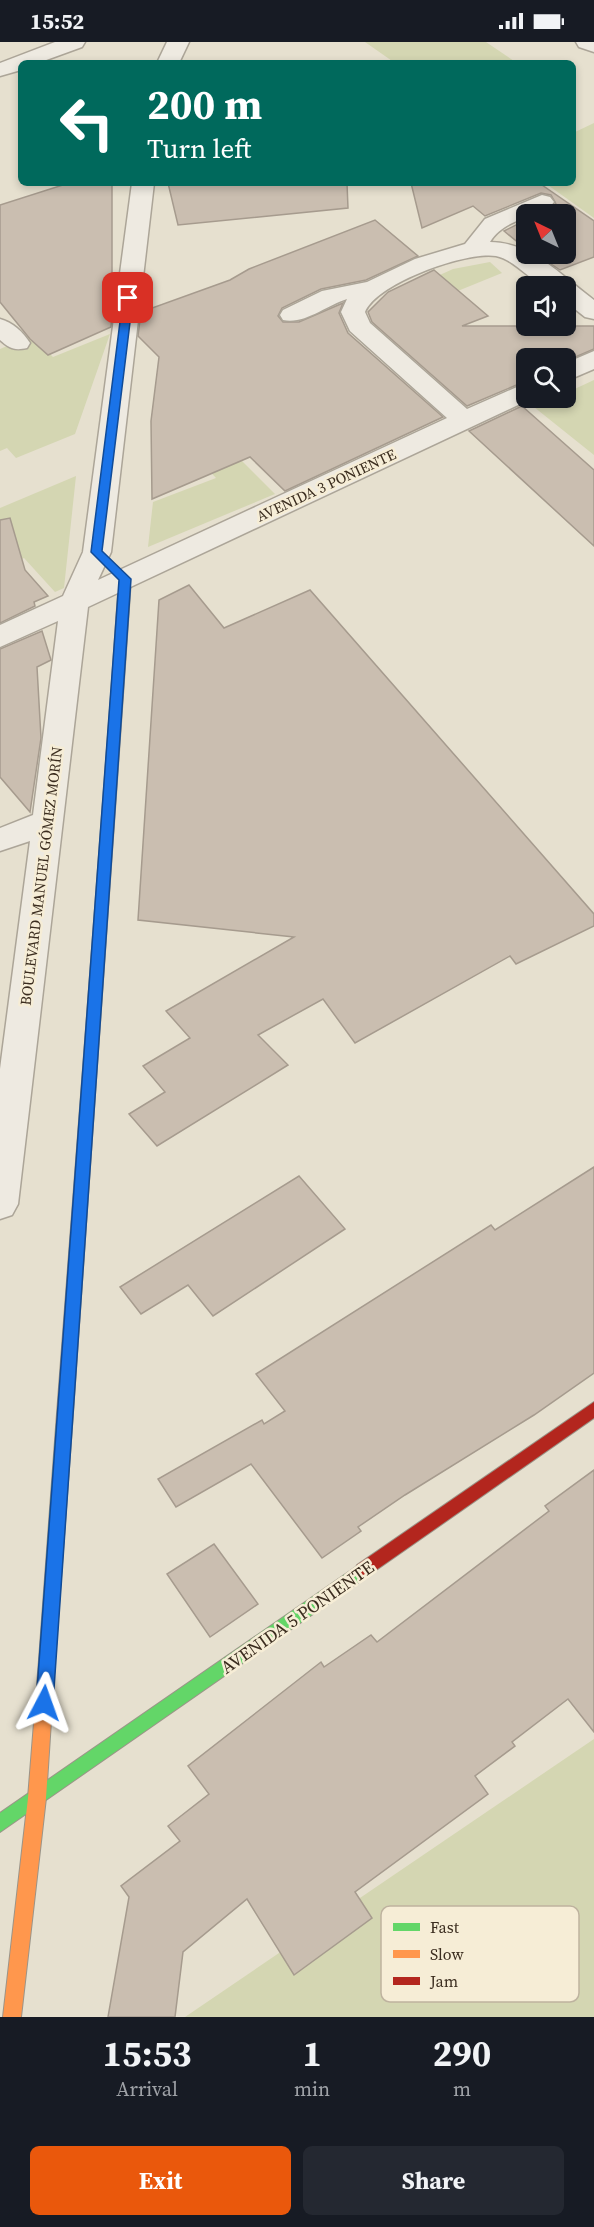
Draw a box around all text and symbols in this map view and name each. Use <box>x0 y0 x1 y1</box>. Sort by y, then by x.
text: 15:52 <box>30 6 84 36</box>
text: 200 m <box>147 75 262 133</box>
icon: left <box>48 84 126 162</box>
text: Turn left <box>147 130 251 167</box>
north arrow <box>516 204 576 264</box>
map controls <box>516 204 576 408</box>
pin <box>102 272 153 323</box>
button: sound <box>516 276 576 336</box>
icon: arrive <box>111 281 144 314</box>
button: search <box>516 348 576 408</box>
street label: AVENIDA 3 PONIENTE <box>253 443 399 527</box>
street label: BOULEVARD MANUEL GÓMEZ MORÍN <box>15 745 67 1007</box>
street label: AVENIDA 5 PONIENTE <box>215 1554 379 1679</box>
position arrow <box>12 1671 76 1735</box>
legend <box>381 1906 579 2002</box>
text: Fast <box>430 1916 460 1938</box>
text: Slow <box>430 1943 465 1965</box>
text: Jam <box>429 1970 458 1992</box>
text: 15:53 <box>103 2029 191 2078</box>
text: 1 <box>302 2029 322 2078</box>
text: 290 <box>433 2029 491 2078</box>
text: Arrival <box>116 2075 178 2103</box>
text: min <box>294 2075 330 2103</box>
text: m <box>453 2075 471 2103</box>
button: Exit <box>30 2146 291 2215</box>
button: Share <box>303 2146 564 2215</box>

